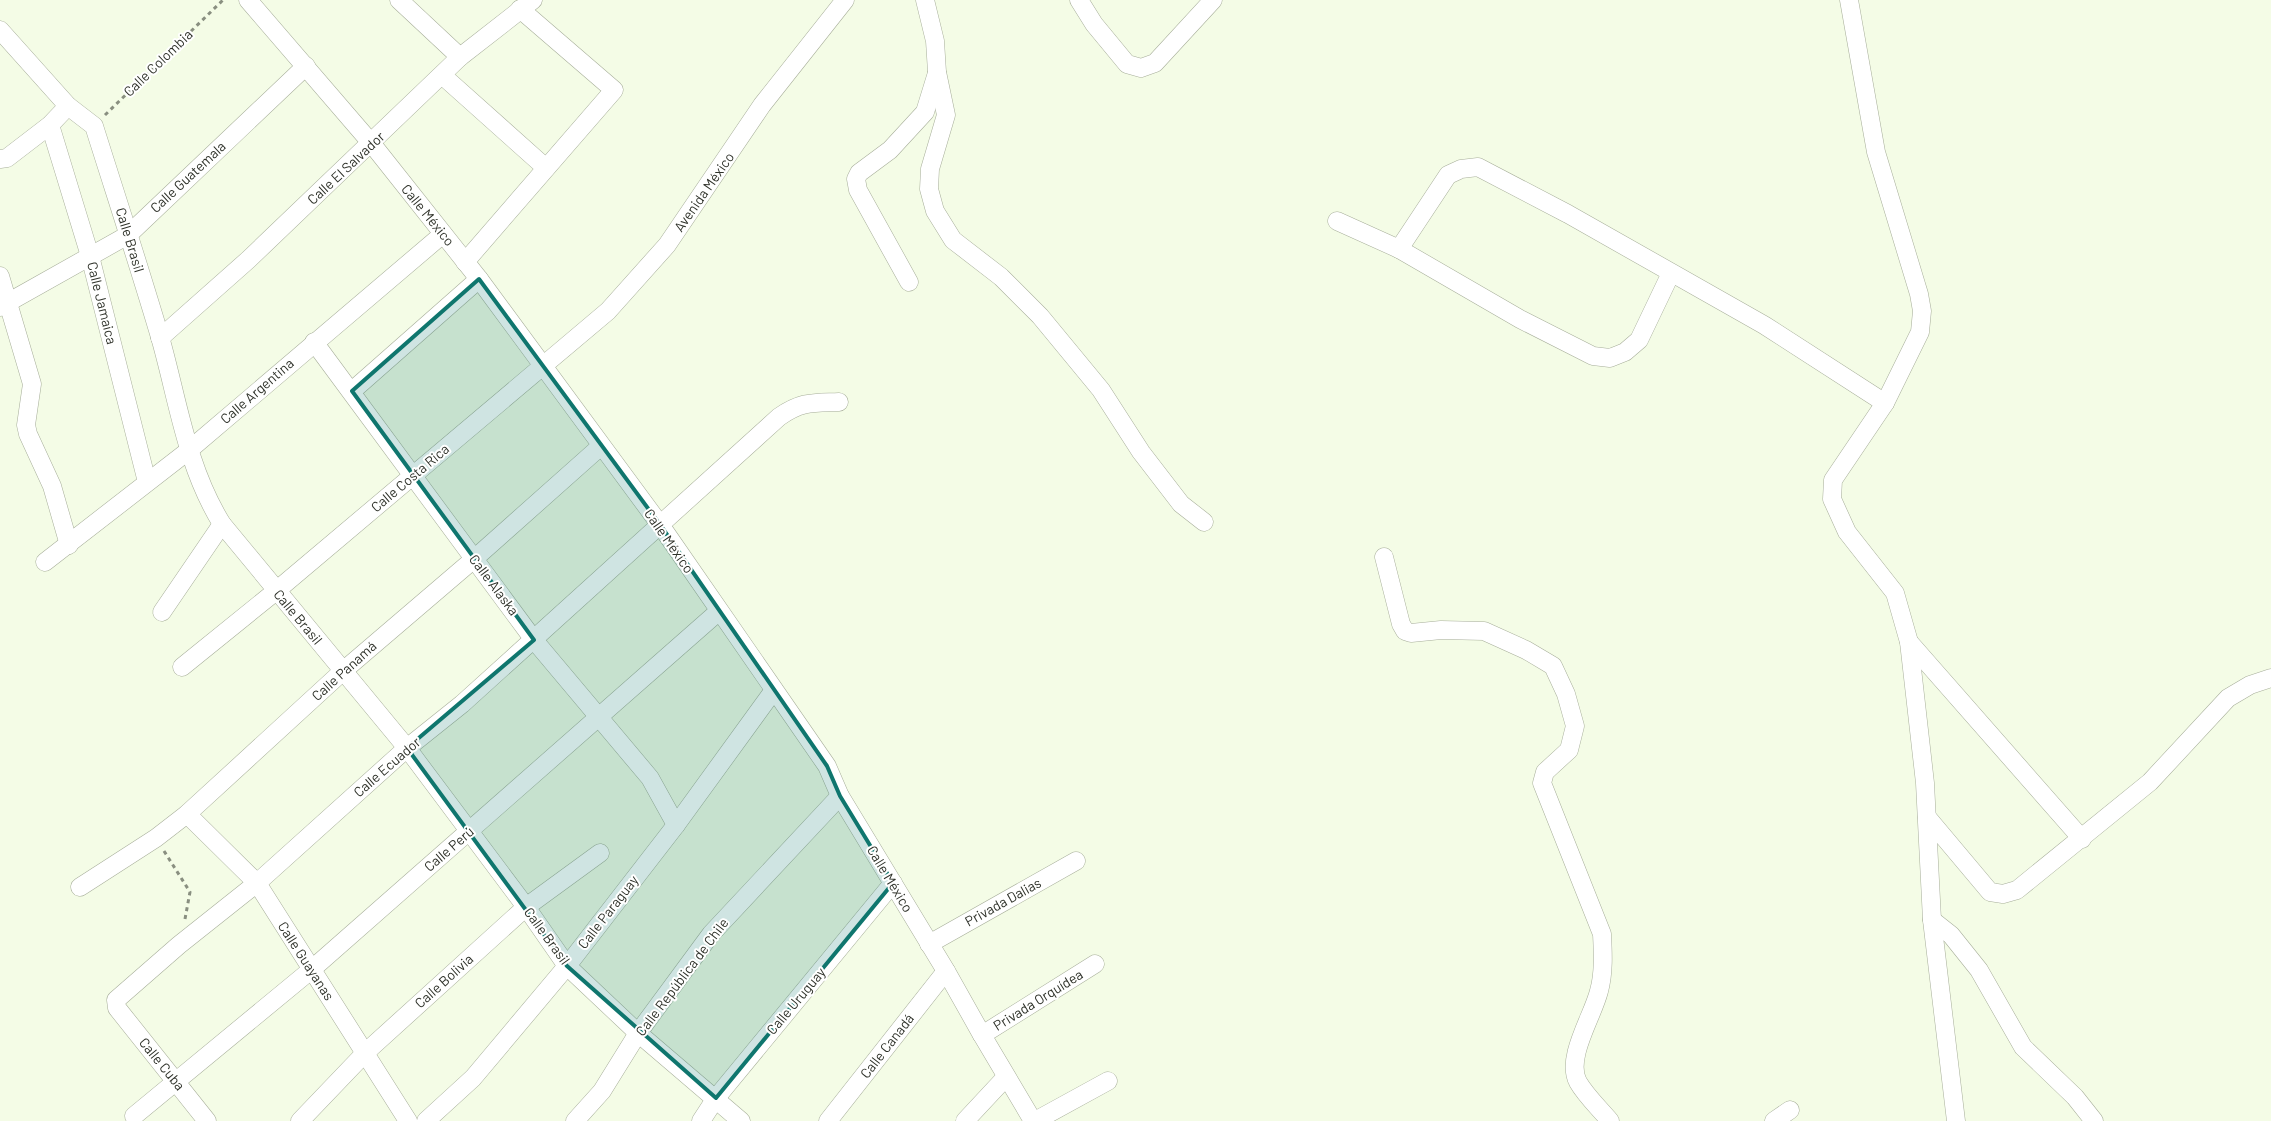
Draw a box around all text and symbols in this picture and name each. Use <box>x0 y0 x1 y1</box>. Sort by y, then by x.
street label: Calle Colombia <box>120 26 196 100</box>
street label: Calle El Salvador <box>304 128 388 208</box>
street label: Calle Guatemala <box>146 137 229 216</box>
street label: Avenida México <box>670 149 737 235</box>
street label: Calle México <box>398 180 458 249</box>
street label: Calle Brasil <box>113 205 148 274</box>
street label: Calle Jamaica <box>84 260 121 346</box>
street label: Calle Argentina <box>217 354 297 427</box>
street label: Calle Costa Rica <box>367 440 452 515</box>
street label: Calle México <box>641 505 698 576</box>
street label: Calle Alaska <box>466 551 523 619</box>
street label: Calle Brasil <box>270 586 326 648</box>
street label: Calle Panamá <box>308 637 379 704</box>
street label: Calle Ecuador <box>350 733 424 800</box>
street label: Calle Perú <box>420 822 477 875</box>
street label: Calle México <box>864 842 917 915</box>
street label: Calle Paraguay <box>574 871 642 952</box>
street label: Privada Dalias <box>962 873 1044 930</box>
street label: Calle Brasil <box>521 904 574 968</box>
street label: Calle República de Chile <box>632 914 732 1039</box>
street label: Calle Guayanas <box>275 918 338 1003</box>
street label: Calle Bolivia <box>411 950 476 1011</box>
street label: Calle Uruguay <box>763 963 829 1038</box>
street label: Privada Orquídea <box>990 965 1086 1034</box>
street label: Calle Canadá <box>856 1010 917 1081</box>
street label: Calle Cuba <box>136 1034 189 1094</box>

